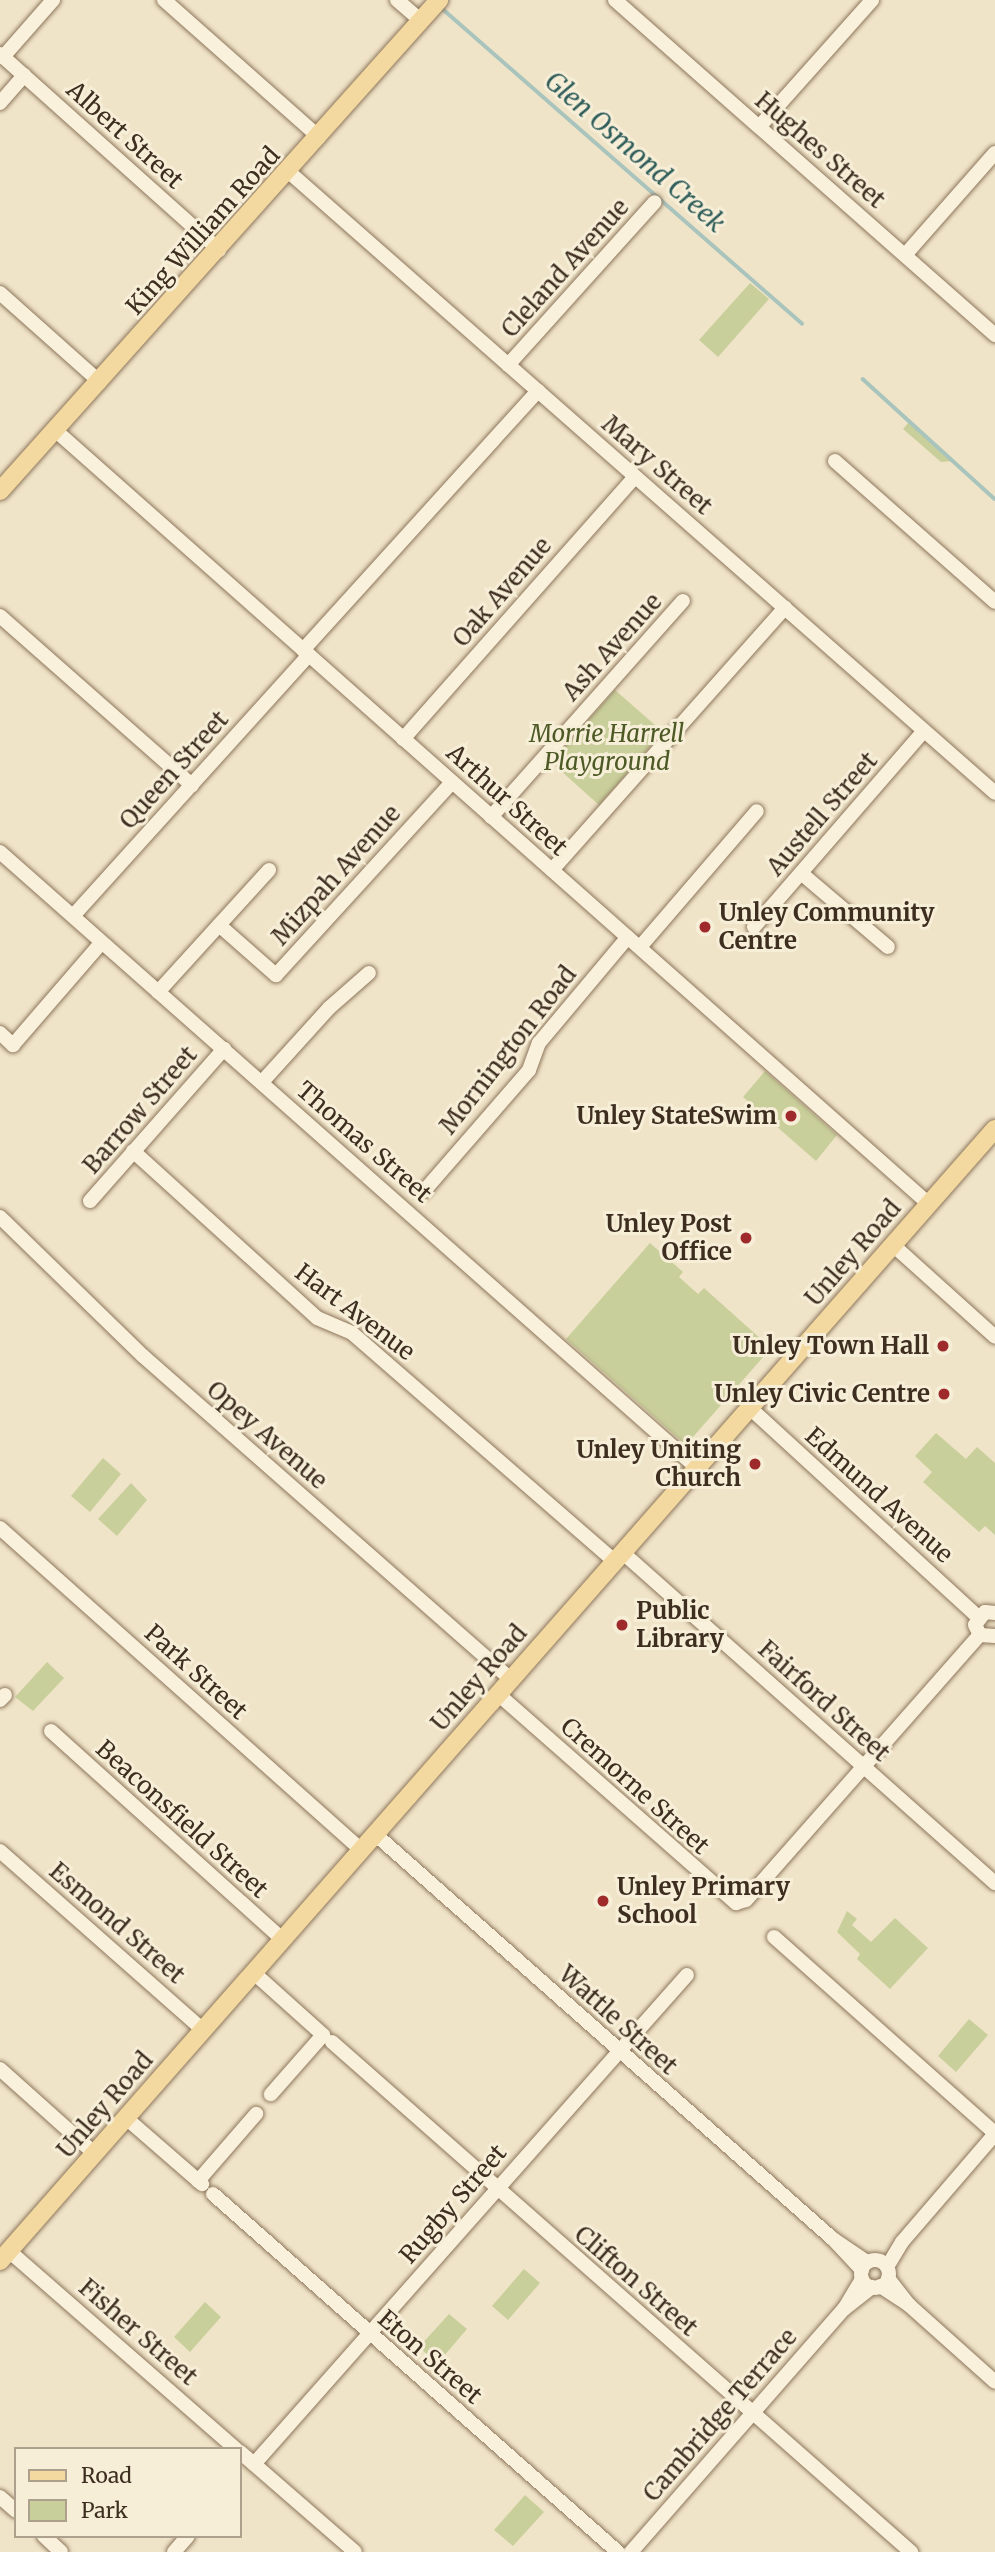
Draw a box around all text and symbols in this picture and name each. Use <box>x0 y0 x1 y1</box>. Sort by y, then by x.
water label: Glen Osmond Creek <box>539 65 731 239</box>
street label: Albert Street <box>61 75 189 195</box>
street label: Hughes Street <box>749 86 891 214</box>
street label: King William Road <box>120 141 286 321</box>
street label: Cleland Avenue <box>495 193 635 343</box>
street label: Mary Street <box>596 409 718 521</box>
street label: Oak Avenue <box>447 531 557 653</box>
street label: Ash Avenue <box>556 588 668 706</box>
street label: Queen Street <box>114 705 234 835</box>
park label: Morrie Harrell Playground <box>529 720 685 776</box>
street label: Arthur Street <box>441 738 573 862</box>
street label: Austell Street <box>761 747 883 881</box>
street label: Mizpah Avenue <box>266 799 406 951</box>
place label: Unley Community Centre <box>719 899 934 955</box>
marker: Unley Community Centre <box>697 919 713 935</box>
street label: Mornington Road <box>434 960 582 1140</box>
street label: Barrow Street <box>77 1040 203 1180</box>
street label: Thomas Street <box>291 1076 437 1208</box>
place label: Unley StateSwim <box>577 1102 777 1130</box>
marker: Unley StateSwim <box>783 1108 799 1124</box>
street label: Unley Road <box>799 1194 907 1312</box>
place label: Unley Post Office <box>606 1210 732 1266</box>
marker: Unley Post Office <box>738 1230 754 1246</box>
street label: Hart Avenue <box>290 1258 420 1366</box>
place label: Unley Town Hall <box>732 1332 929 1360</box>
marker: Unley Town Hall <box>935 1338 951 1354</box>
street label: Opey Avenue <box>201 1375 333 1495</box>
place label: Unley Civic Centre <box>714 1380 930 1408</box>
marker: Unley Civic Centre <box>936 1386 952 1402</box>
street label: Edmund Avenue <box>799 1421 959 1569</box>
place label: Unley Uniting Church <box>576 1436 741 1492</box>
marker: Unley Uniting Church <box>747 1456 763 1472</box>
place label: Public Library <box>636 1597 724 1653</box>
marker: Public Library <box>614 1617 630 1633</box>
street label: Park Street <box>139 1619 253 1725</box>
street label: Unley Road <box>425 1619 533 1737</box>
street label: Fairford Street <box>752 1635 896 1767</box>
street label: Cremorne Street <box>555 1712 715 1860</box>
street label: Beaconsfield Street <box>90 1734 274 1904</box>
street label: Esmond Street <box>44 1856 190 1990</box>
place label: Unley Primary School <box>617 1873 790 1929</box>
marker: Unley Primary School <box>595 1893 611 1909</box>
street label: Wattle Street <box>553 1960 683 2080</box>
street label: Unley Road <box>51 2046 159 2164</box>
street label: Rugby Street <box>394 2139 512 2269</box>
street label: Clifton Street <box>569 2220 703 2342</box>
street label: Fisher Street <box>73 2273 203 2391</box>
street label: Eton Street <box>372 2304 488 2410</box>
street label: Cambridge Terrace <box>637 2323 803 2507</box>
legend <box>14 2447 242 2538</box>
text: Road <box>81 2462 132 2489</box>
text: Park <box>81 2497 128 2524</box>

